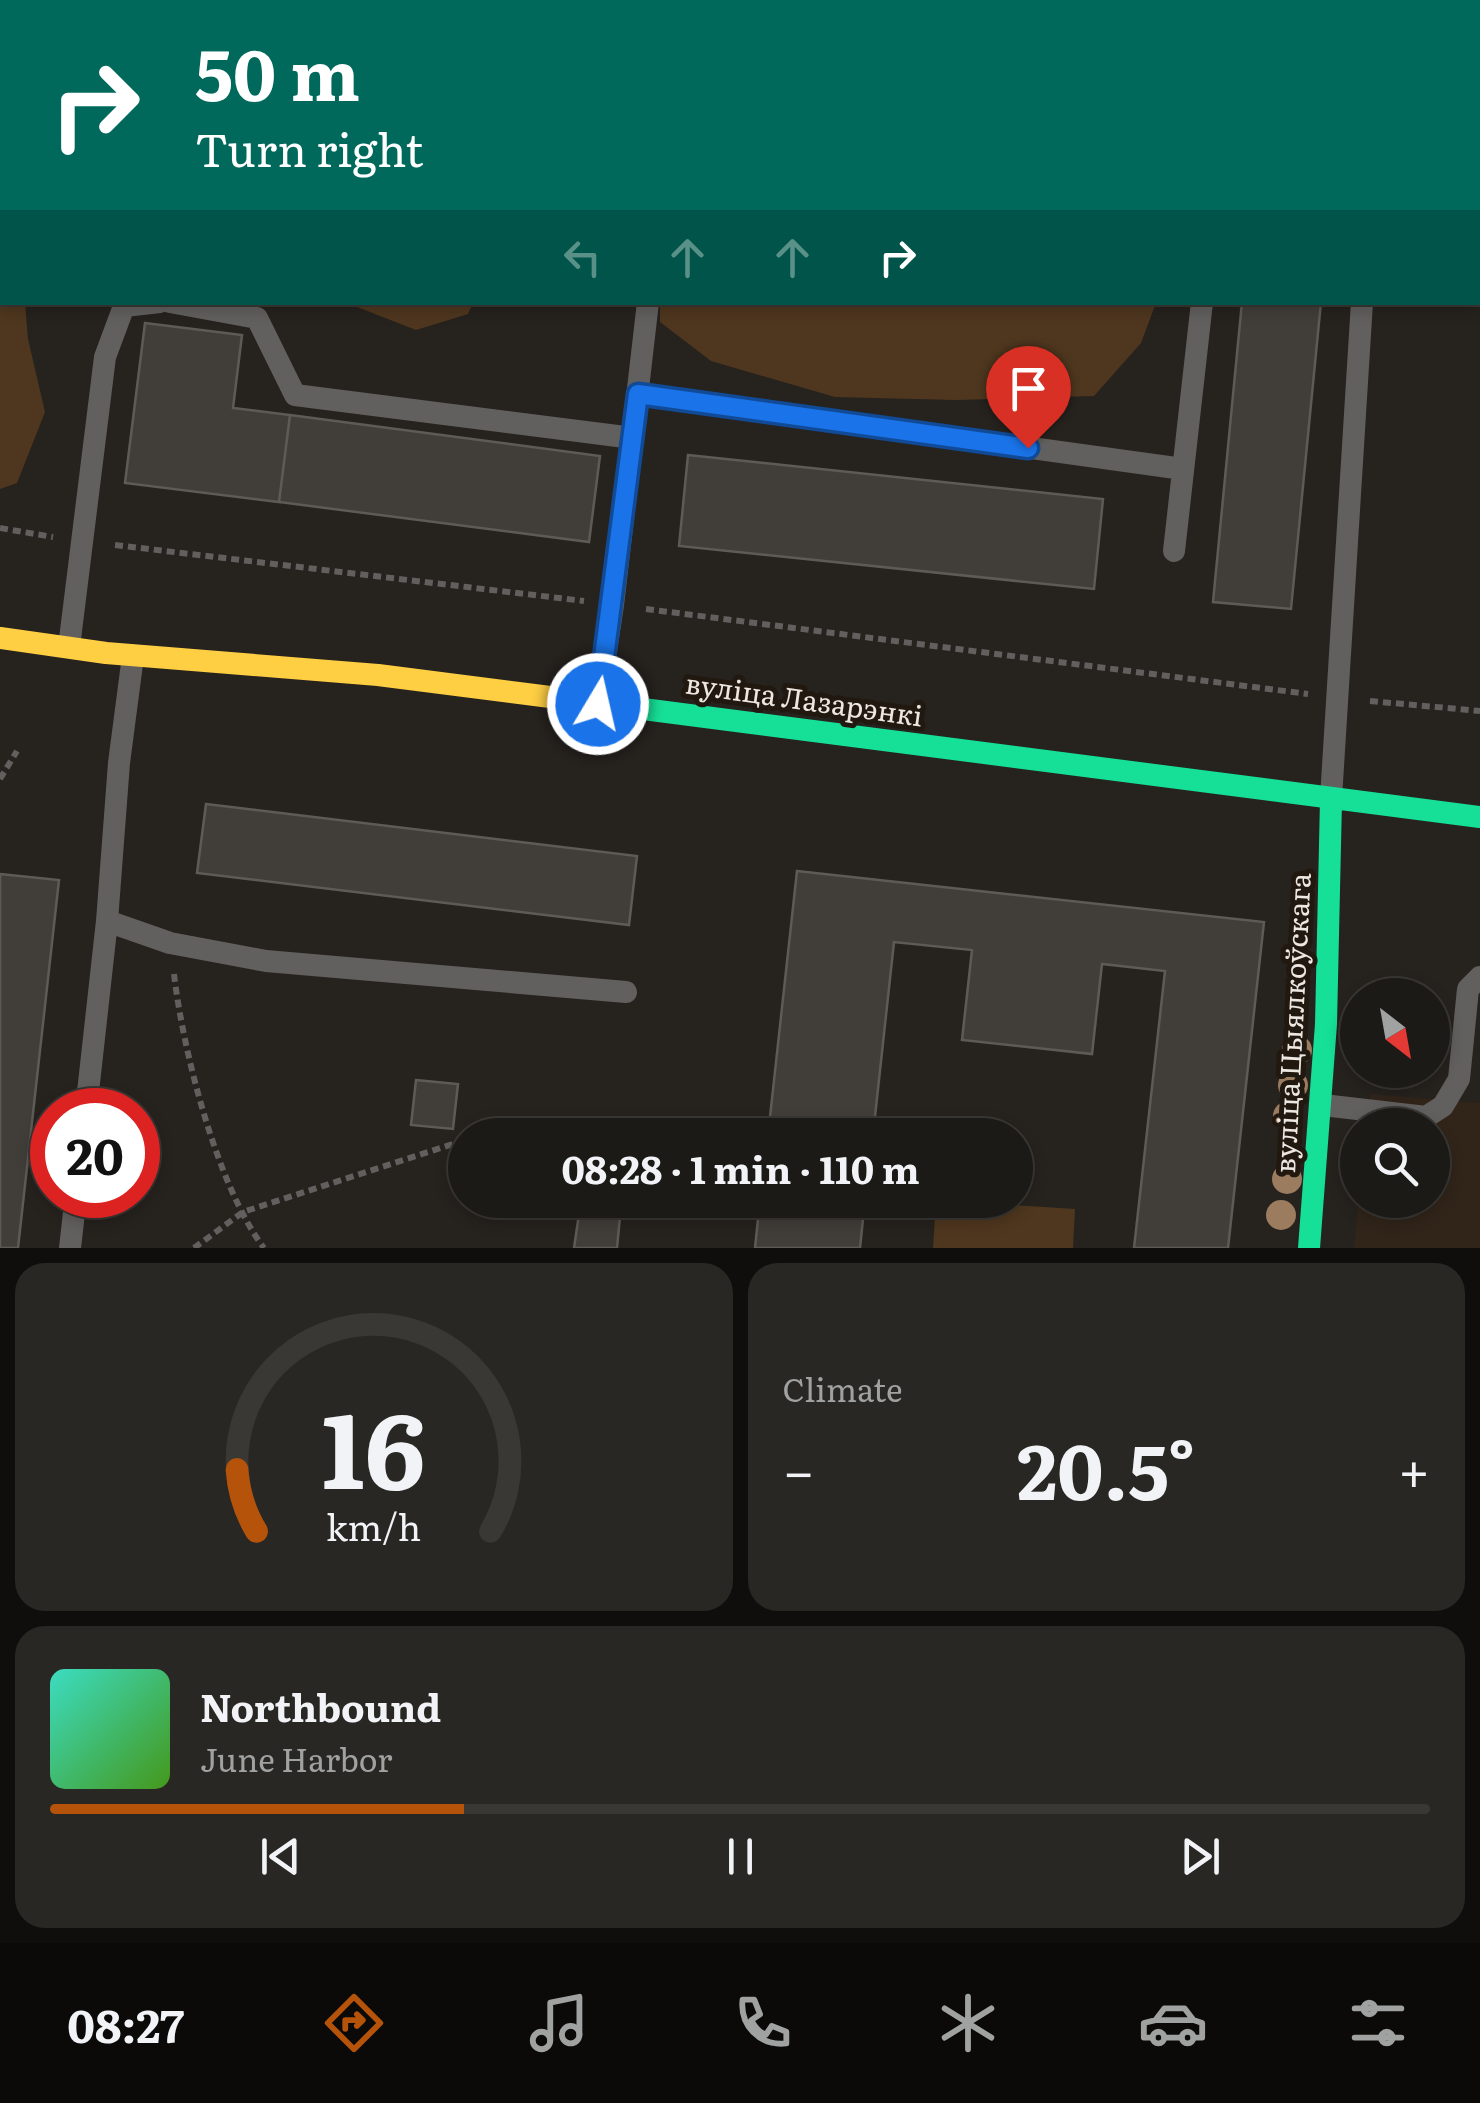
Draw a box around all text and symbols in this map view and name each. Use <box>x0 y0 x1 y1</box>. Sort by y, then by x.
text: 50 m <box>195 19 360 123</box>
icon: right <box>30 40 160 170</box>
text: Turn right <box>195 114 423 181</box>
icon: left <box>555 230 610 285</box>
icon: ahead <box>660 230 715 285</box>
icon: ahead <box>765 230 820 285</box>
icon: right <box>870 230 925 285</box>
pin <box>986 346 1071 449</box>
icon: arrive <box>1001 361 1056 416</box>
position arrow <box>546 652 650 756</box>
street label: вуліца Лазарэнкі <box>683 661 926 735</box>
street label: вуліца Цыялкоўскага <box>1262 872 1320 1174</box>
north arrow <box>1340 978 1450 1088</box>
map controls <box>1340 978 1450 1218</box>
speed limit sign: 20 <box>30 1088 160 1218</box>
button: search <box>1340 1108 1450 1218</box>
text: 08:28 · 1 min · 110 m <box>561 1139 920 1196</box>
text: Climate <box>783 1364 903 1412</box>
text: 16 <box>322 1367 426 1521</box>
text: 20.5° <box>1017 1412 1195 1523</box>
text: − <box>783 1427 815 1509</box>
text: + <box>1398 1427 1430 1509</box>
text: km/h <box>326 1499 421 1552</box>
text: Northbound <box>200 1677 441 1734</box>
text: June Harbor <box>200 1734 392 1782</box>
icon: previous <box>253 1829 308 1884</box>
icon: pause <box>713 1829 768 1884</box>
icon: next <box>1173 1829 1228 1884</box>
icon: directions <box>319 1988 389 2058</box>
icon: music <box>524 1988 594 2058</box>
icon: phone <box>728 1988 798 2058</box>
icon: climate <box>933 1988 1003 2058</box>
icon: car <box>1138 1988 1208 2058</box>
icon: filters <box>1343 1988 1413 2058</box>
text: 08:27 <box>67 1990 184 2057</box>

